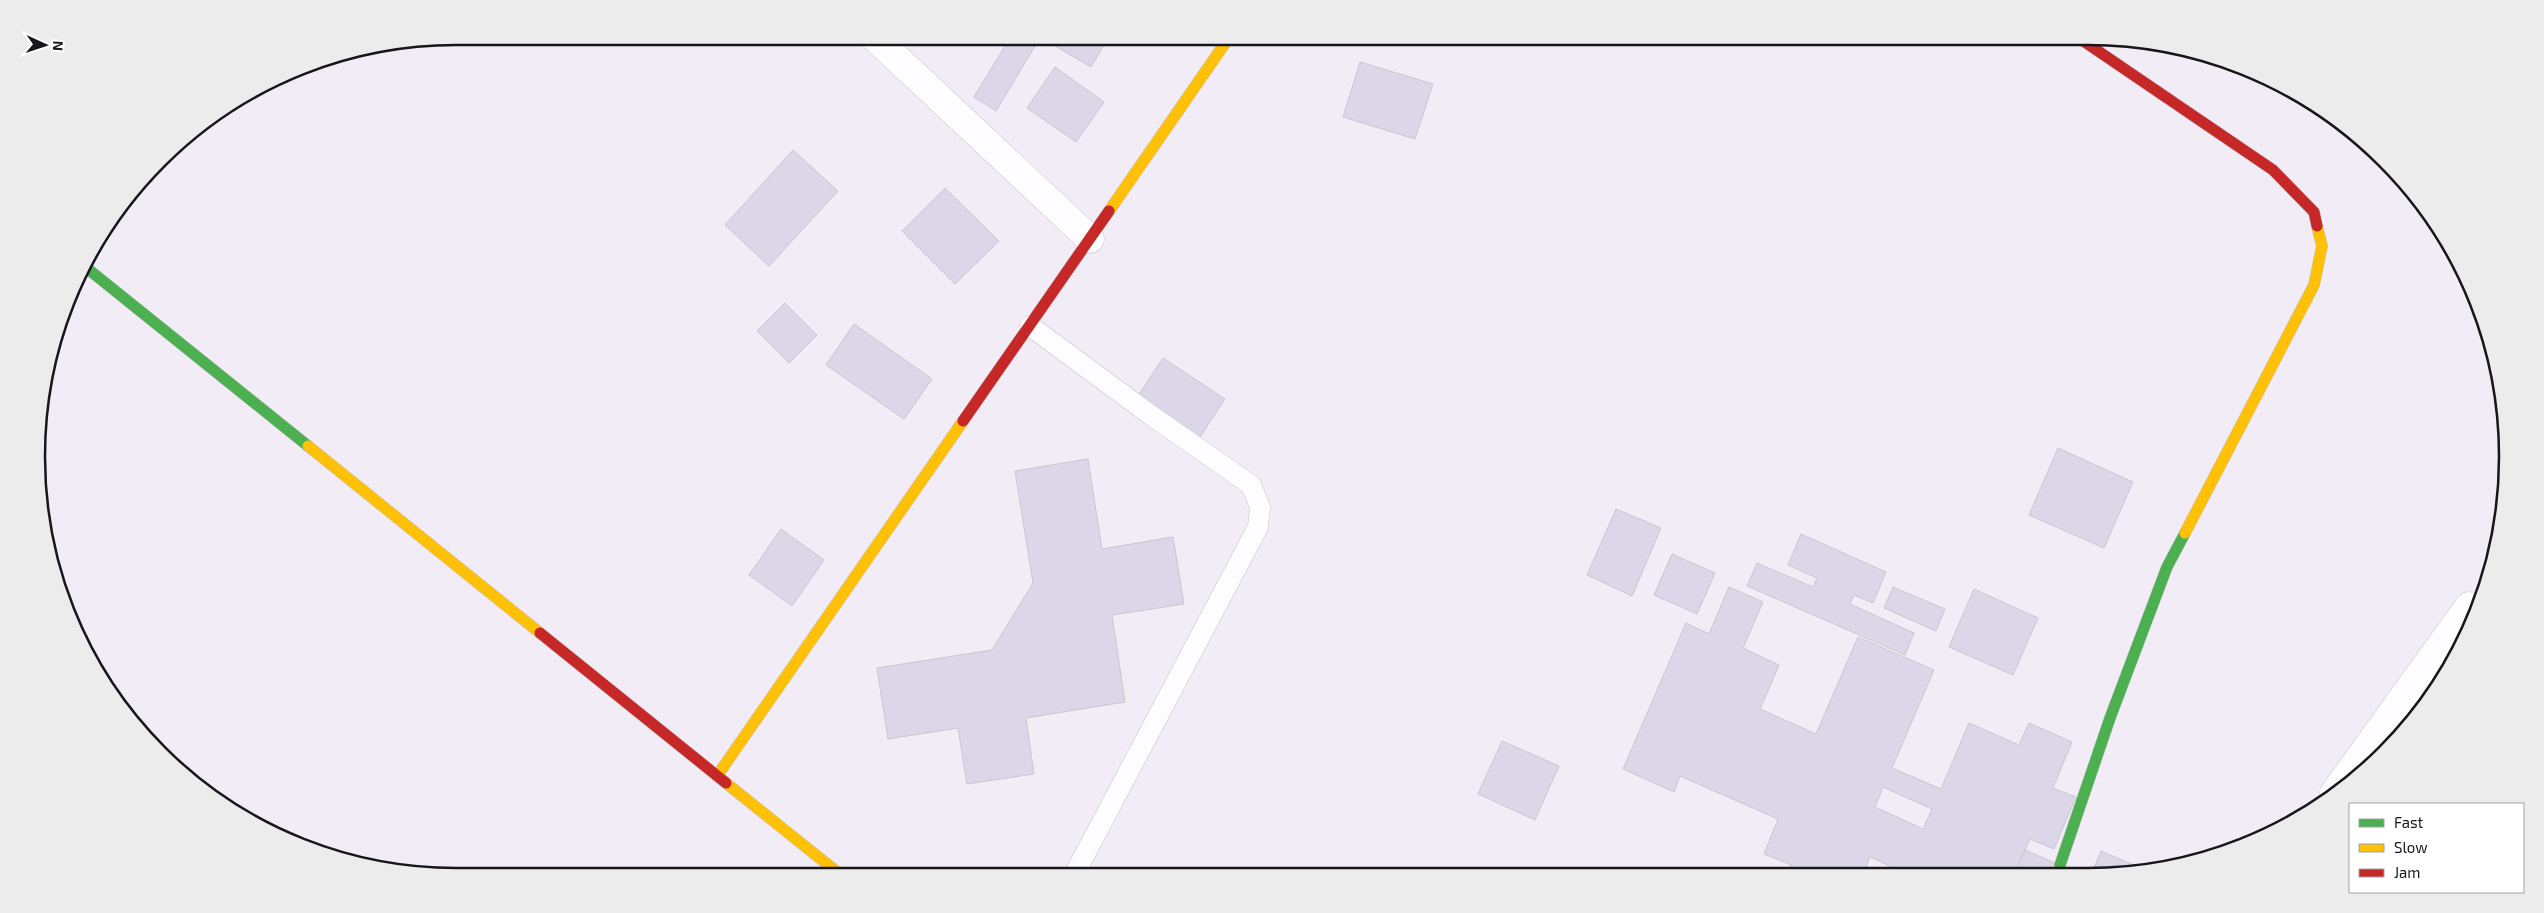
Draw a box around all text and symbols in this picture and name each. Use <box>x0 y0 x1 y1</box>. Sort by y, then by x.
north arrow <box>20 20 70 70</box>
text: N <box>50 40 67 51</box>
legend <box>2349 803 2524 893</box>
text: Fast <box>2394 813 2424 831</box>
text: Slow <box>2394 838 2428 856</box>
text: Jam <box>2394 863 2420 881</box>

